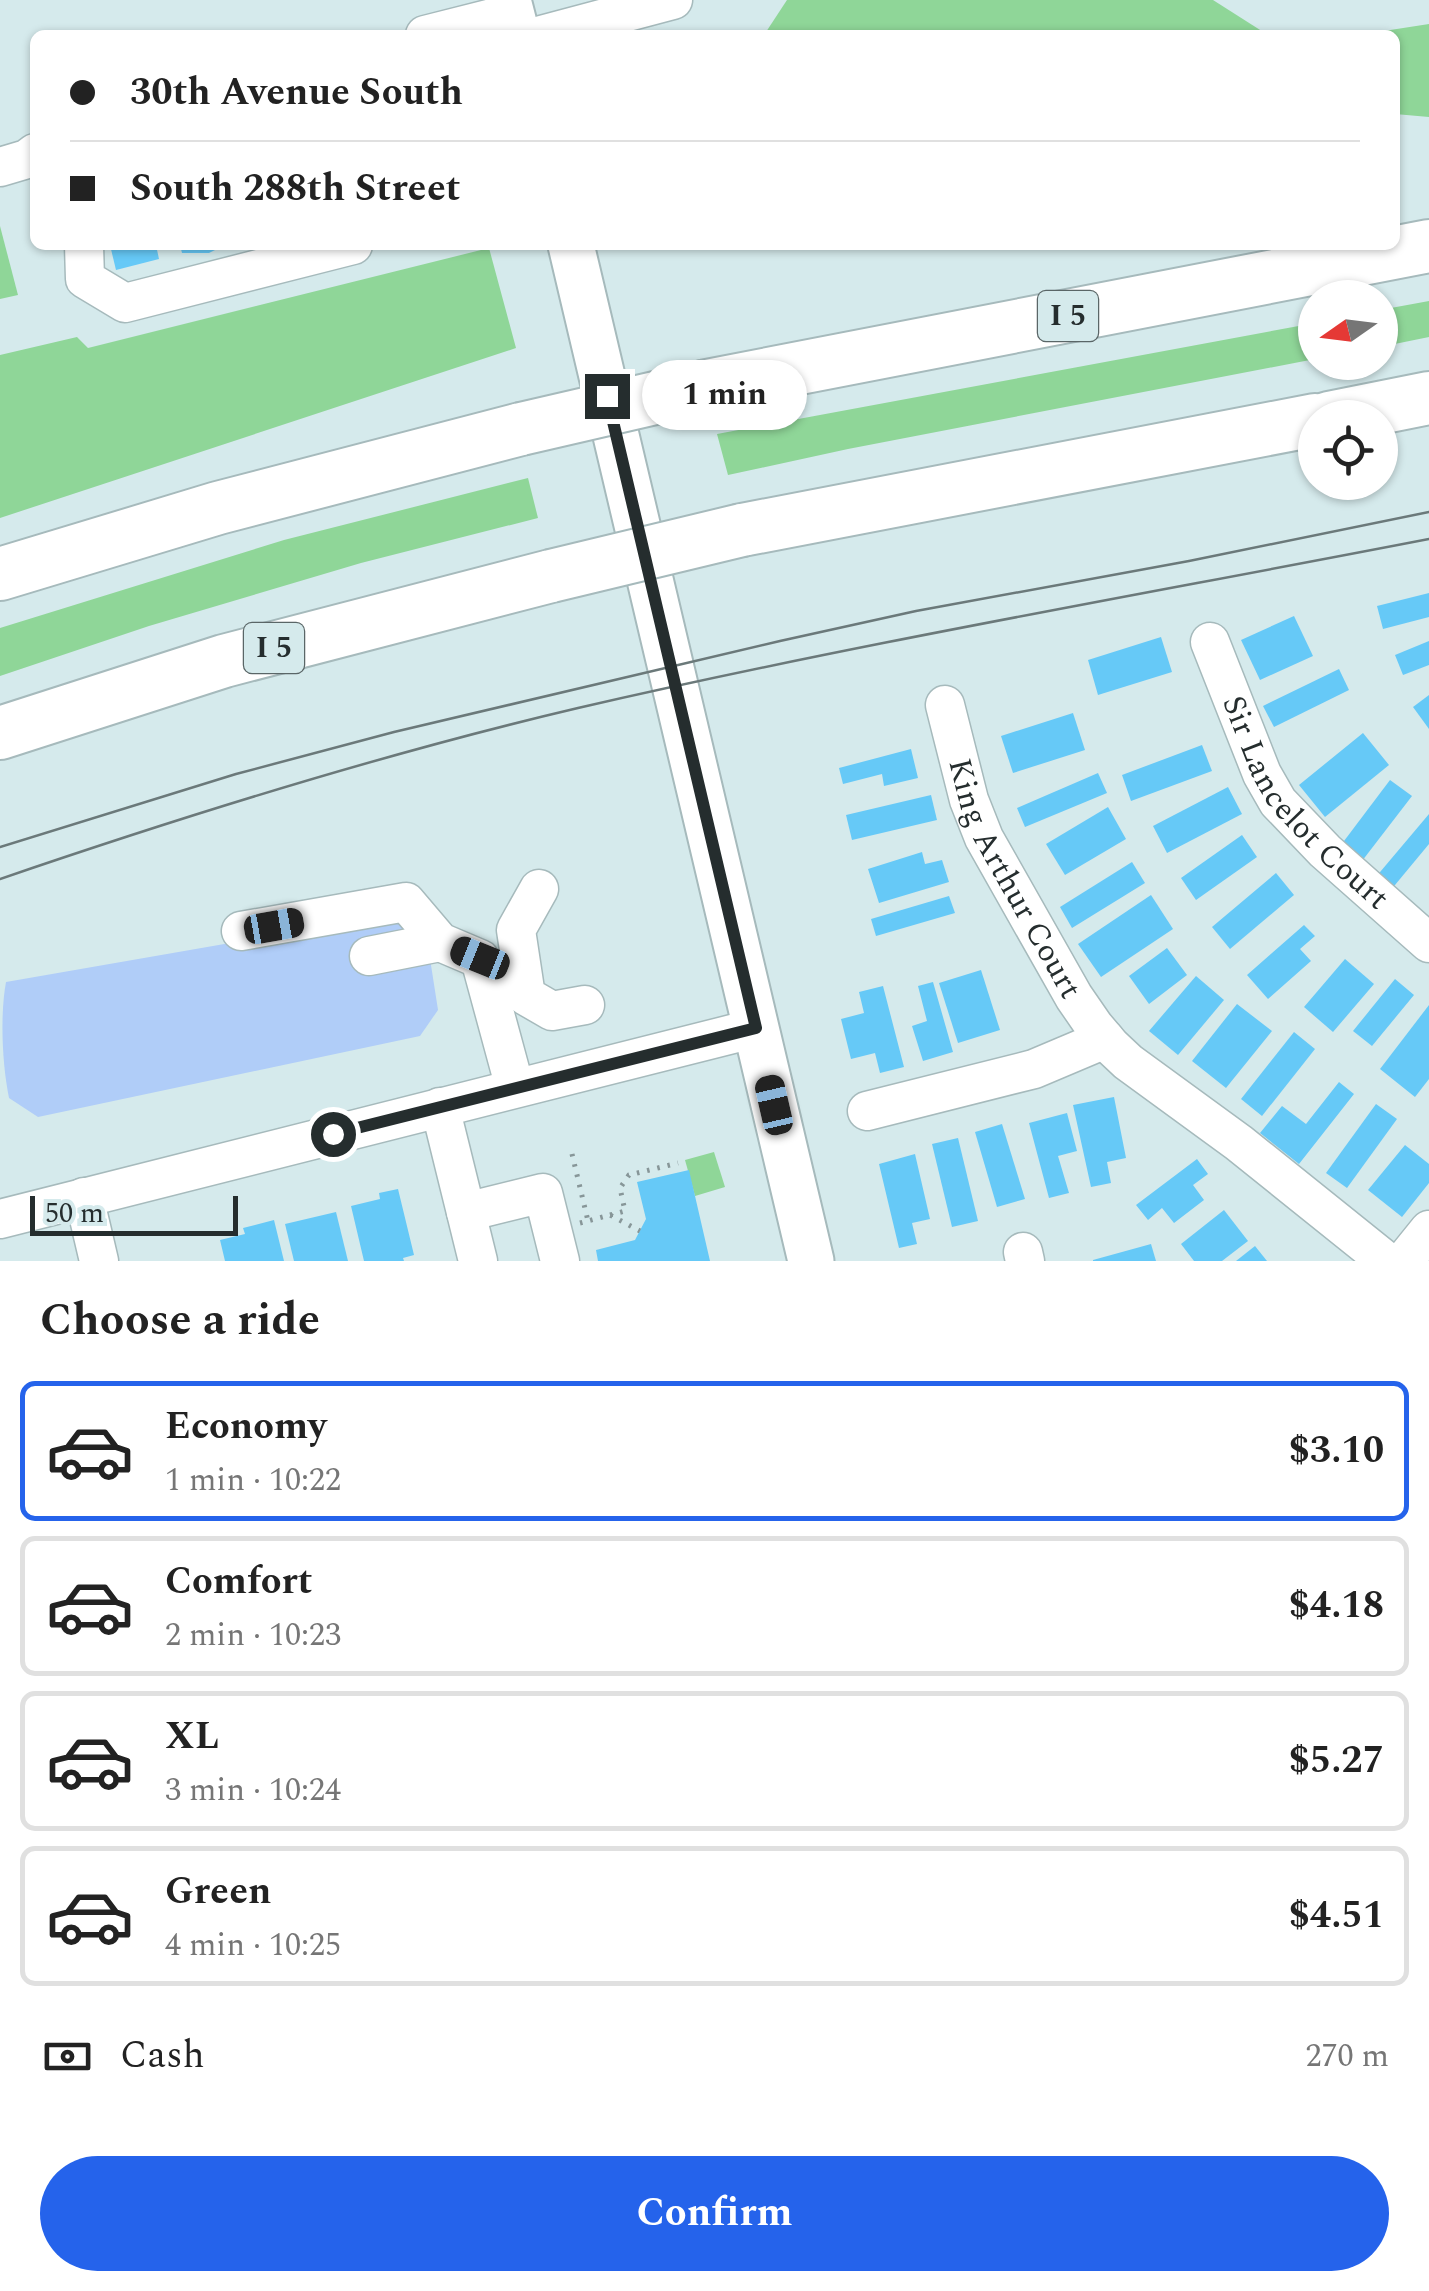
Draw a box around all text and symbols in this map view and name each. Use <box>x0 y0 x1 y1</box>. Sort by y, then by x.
text: 30th Avenue South <box>130 64 463 122</box>
text: South 288th Street <box>130 160 460 218</box>
north arrow <box>1298 280 1398 380</box>
map controls <box>1298 280 1398 500</box>
road number: I 5 <box>1038 291 1098 341</box>
callout: 1 min <box>642 361 807 431</box>
text: 1 min <box>682 370 767 419</box>
route end <box>585 374 630 419</box>
button: locate <box>1298 400 1398 500</box>
road number: I 5 <box>244 623 304 673</box>
street label: Sir Lancelot Court <box>1209 688 1400 922</box>
street label: King Arthur Court <box>935 753 1095 1008</box>
car <box>242 906 306 946</box>
car <box>447 933 513 983</box>
car <box>753 1072 795 1138</box>
route start <box>311 1112 356 1157</box>
scale bar <box>30 1191 238 1236</box>
text: 50 m <box>45 1192 104 1235</box>
text: Choose a ride <box>40 1286 320 1355</box>
text: Economy <box>165 1398 326 1456</box>
icon: car <box>45 1406 135 1496</box>
text: $3.10 <box>1289 1422 1384 1480</box>
text: 1 min · 10:22 <box>165 1456 341 1505</box>
text: Comfort <box>165 1553 312 1611</box>
icon: car <box>45 1561 135 1651</box>
text: $4.18 <box>1289 1577 1384 1635</box>
text: 2 min · 10:23 <box>165 1611 341 1660</box>
text: XL <box>165 1708 219 1766</box>
icon: car <box>45 1716 135 1806</box>
text: $5.27 <box>1289 1732 1384 1790</box>
text: 3 min · 10:24 <box>165 1766 341 1815</box>
text: Green <box>165 1863 272 1921</box>
icon: car <box>45 1871 135 1961</box>
text: $4.51 <box>1289 1887 1384 1945</box>
text: 4 min · 10:25 <box>165 1921 341 1970</box>
text: Cash <box>120 2027 205 2085</box>
icon: cash <box>40 2029 95 2084</box>
text: 270 m <box>1305 2032 1389 2081</box>
button: Confirm <box>40 2156 1389 2271</box>

